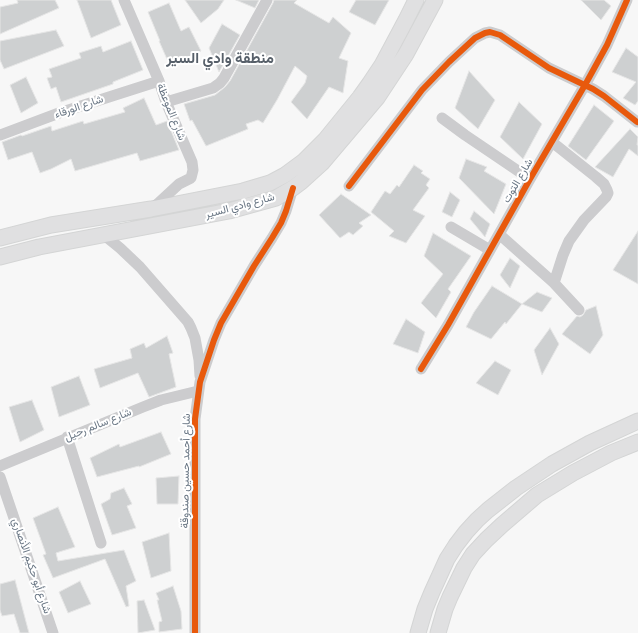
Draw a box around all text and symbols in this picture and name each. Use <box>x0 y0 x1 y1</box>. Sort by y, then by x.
district label: منطقة وادي السير <box>166 50 274 68</box>
street label: شارع الموعظة <box>154 82 188 142</box>
street label: شارع الورقاء <box>53 93 105 121</box>
street label: شارع التوت <box>500 157 536 205</box>
street label: شارع وادي السير <box>204 190 276 222</box>
street label: شارع سالم رحيل <box>63 406 133 444</box>
street label: شارع أحمد حسين صندوقة <box>178 413 194 529</box>
street label: شارع أبو حكيم الأنصاري <box>8 517 54 615</box>

